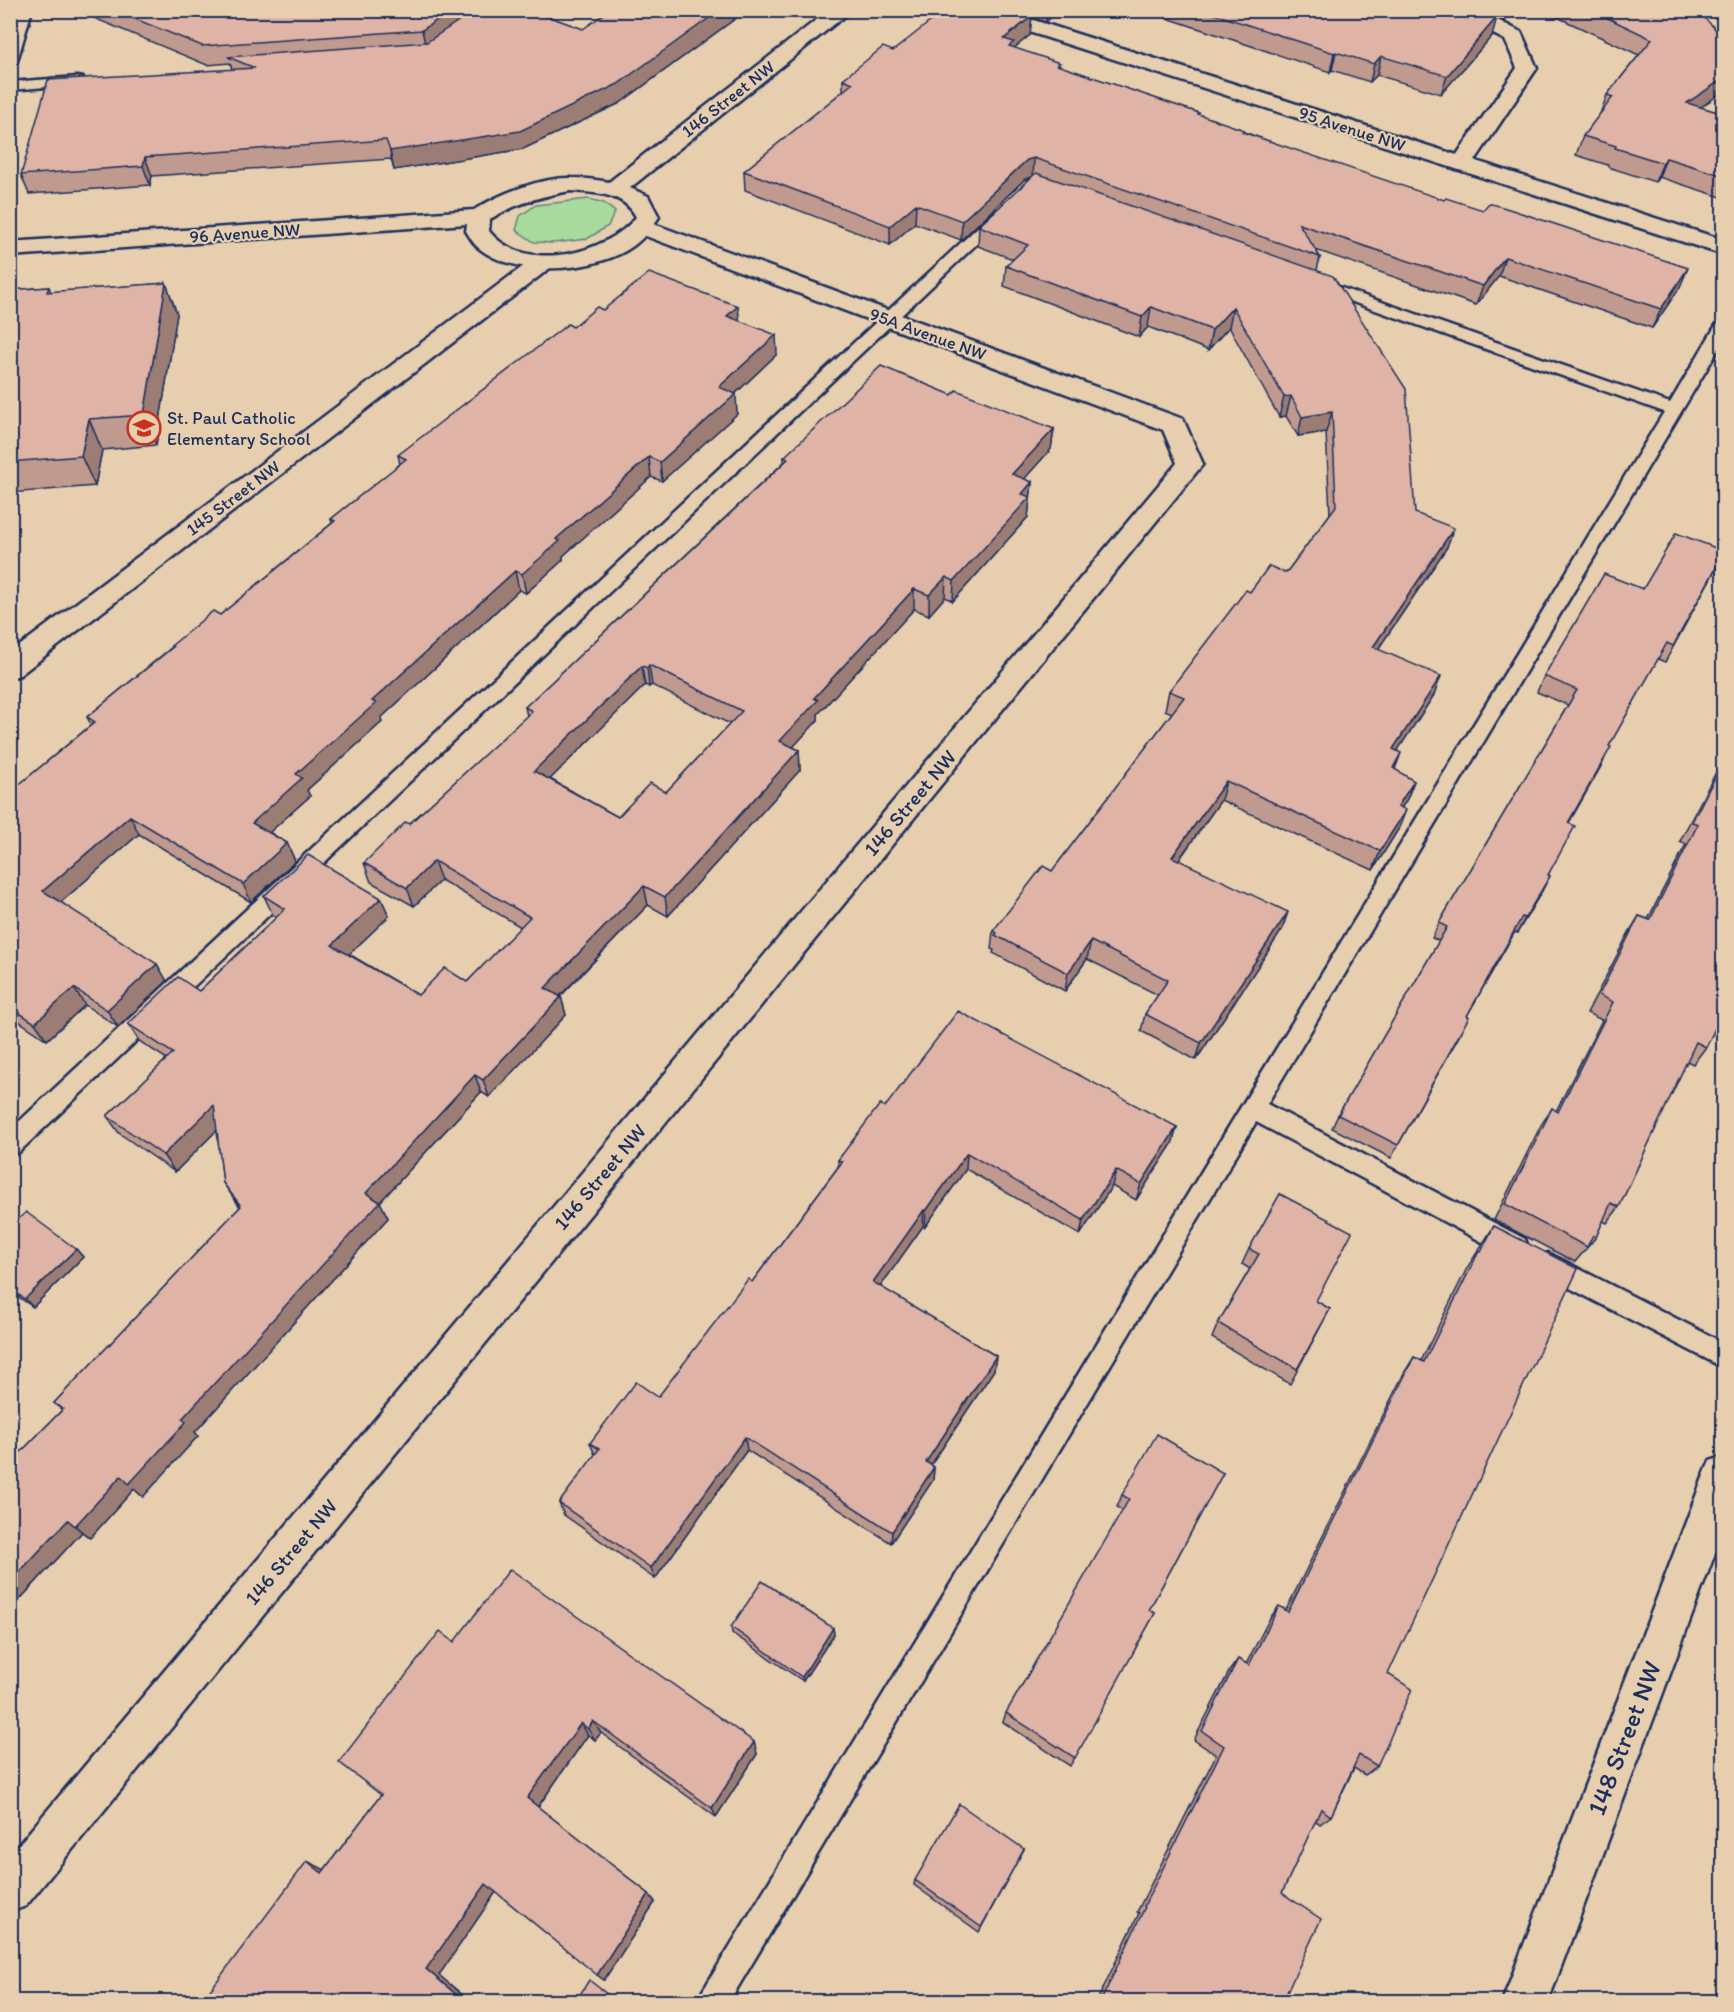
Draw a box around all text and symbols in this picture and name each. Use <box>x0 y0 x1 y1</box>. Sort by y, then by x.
street label: 146 Street NW <box>677 56 779 142</box>
street label: 95 Avenue NW <box>1296 101 1408 157</box>
street label: 96 Avenue NW <box>189 218 301 248</box>
street label: 95A Avenue NW <box>867 303 989 365</box>
place label: St. Paul Catholic Elementary School <box>167 407 311 450</box>
school or university icon: St. Paul Catholic Elementary School <box>126 410 162 446</box>
street label: 145 Street NW <box>182 456 284 540</box>
street label: 146 Street NW <box>858 745 961 861</box>
street label: 146 Street NW <box>548 1119 651 1235</box>
street label: 146 Street NW <box>239 1494 342 1610</box>
street label: 148 Street NW <box>1580 1657 1668 1819</box>

